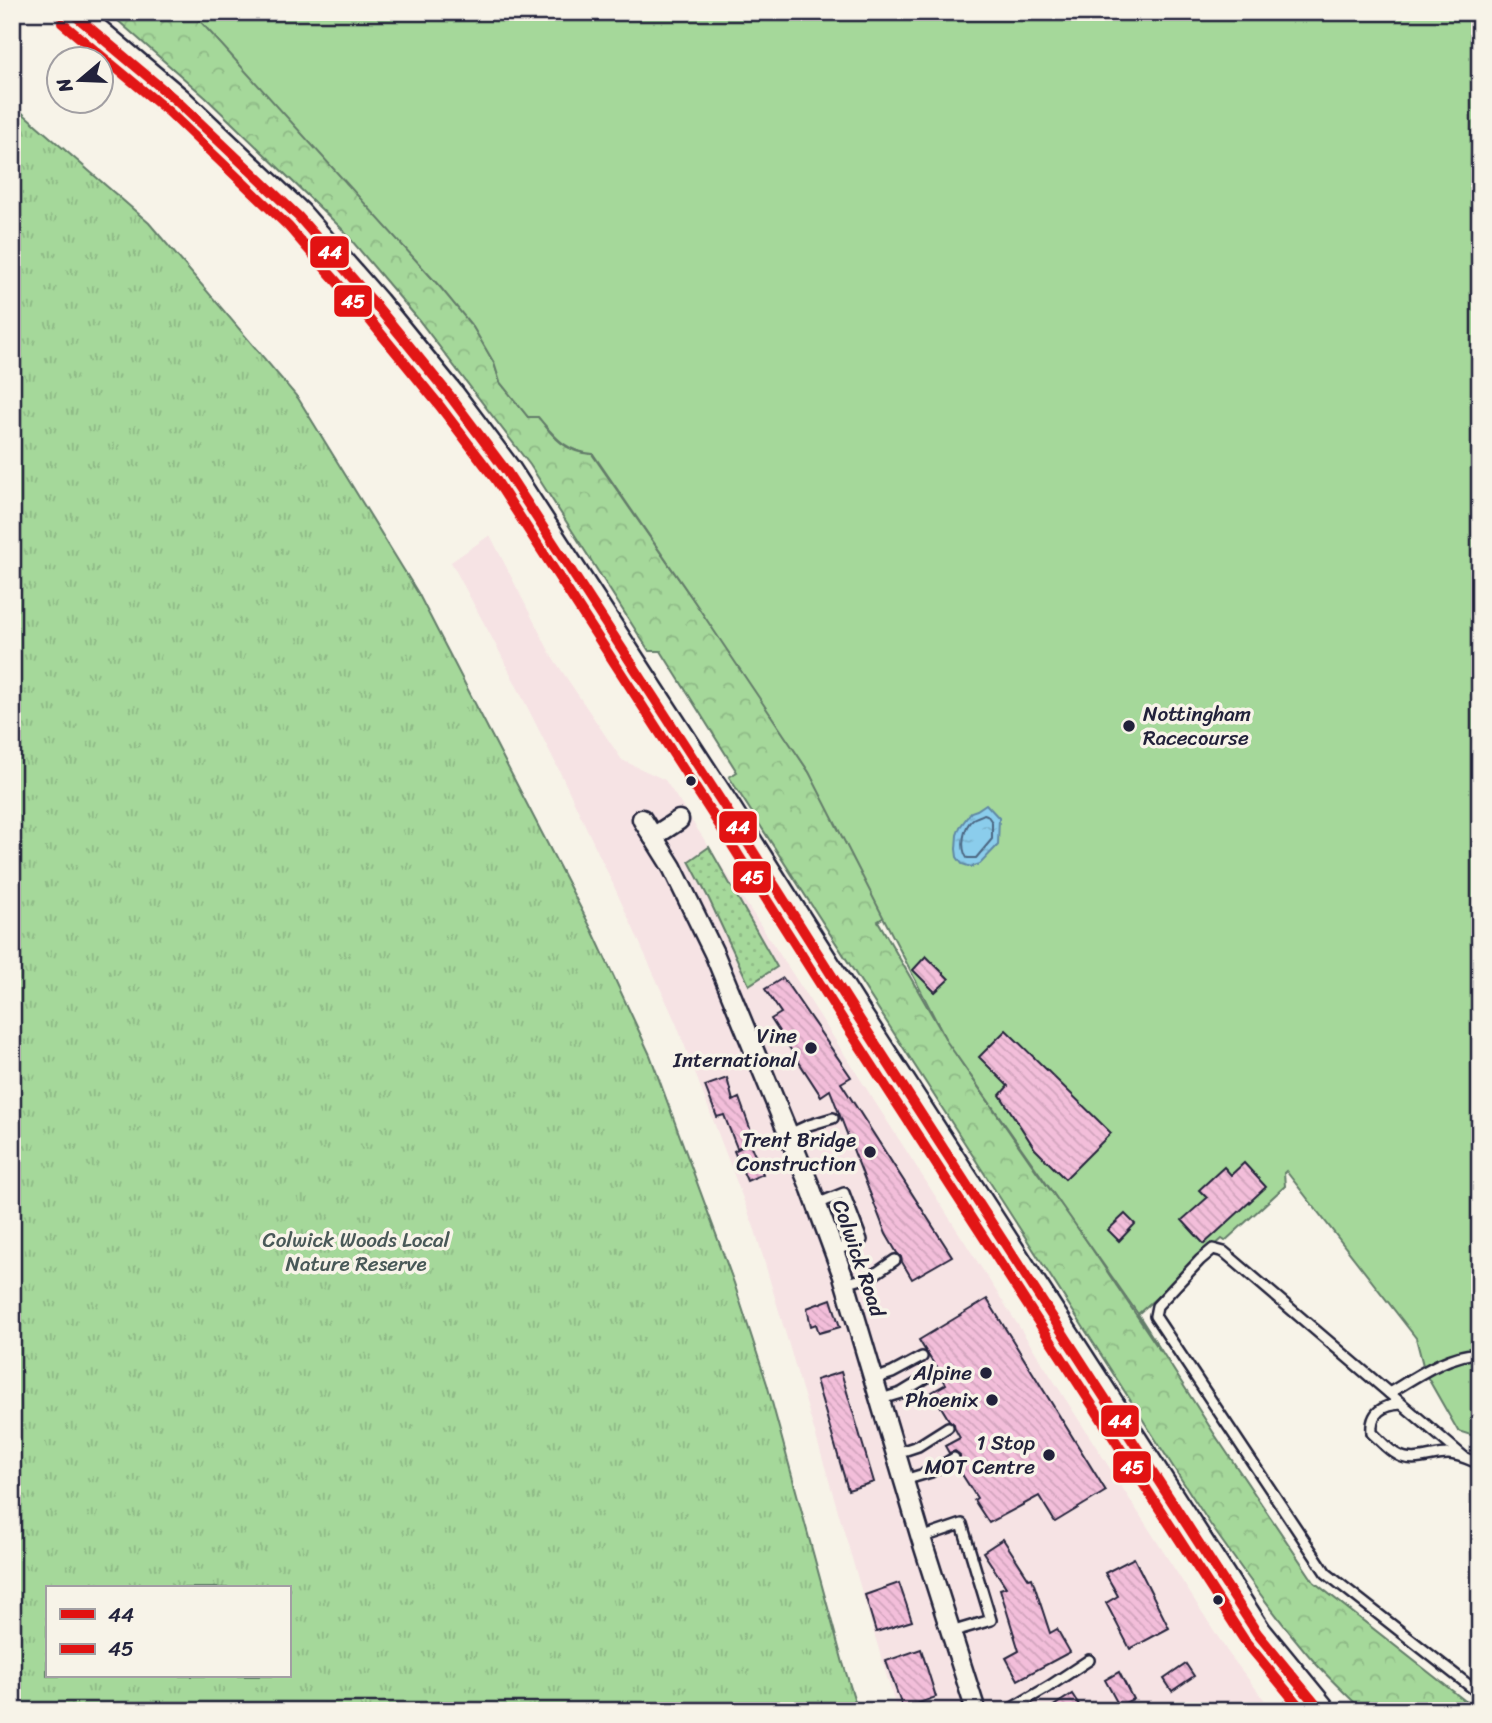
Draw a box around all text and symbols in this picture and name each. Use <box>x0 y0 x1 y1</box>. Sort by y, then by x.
north arrow <box>46 46 116 116</box>
text: N <box>46 73 82 98</box>
line badge: 44 <box>309 235 350 269</box>
text: 44 <box>317 236 342 269</box>
line badge: 45 <box>333 284 373 318</box>
text: 45 <box>340 285 365 318</box>
place label: Nottingham Racecourse <box>1143 695 1251 757</box>
marker: Nottingham Racecourse <box>1121 718 1137 734</box>
unlabelled marker <box>684 774 698 788</box>
line badge: 44 <box>718 810 758 844</box>
text: 44 <box>725 811 750 844</box>
line badge: 45 <box>732 860 772 894</box>
text: 45 <box>739 861 764 894</box>
place label: Vine International <box>672 1017 798 1079</box>
marker: Vine International <box>803 1040 819 1056</box>
place label: Trent Bridge Construction <box>736 1121 856 1183</box>
marker: Trent Bridge Construction <box>862 1144 878 1160</box>
street label: Colwick Road <box>821 1194 897 1324</box>
park label: Colwick Woods Local Nature Reserve <box>263 1221 450 1283</box>
place label: Alpine <box>912 1354 972 1392</box>
marker: Alpine <box>978 1365 994 1381</box>
place label: Phoenix <box>905 1381 978 1419</box>
marker: Phoenix <box>984 1392 1000 1408</box>
line badge: 44 <box>1100 1404 1140 1438</box>
text: 44 <box>1107 1405 1132 1438</box>
place label: 1 Stop MOT Centre <box>924 1424 1035 1486</box>
marker: 1 Stop MOT Centre <box>1041 1447 1057 1463</box>
line badge: 45 <box>1112 1450 1152 1484</box>
text: 45 <box>1119 1451 1144 1484</box>
legend <box>46 1586 290 1678</box>
unlabelled marker <box>1211 1593 1225 1607</box>
text: 44 <box>108 1596 134 1634</box>
text: 45 <box>108 1630 134 1668</box>

